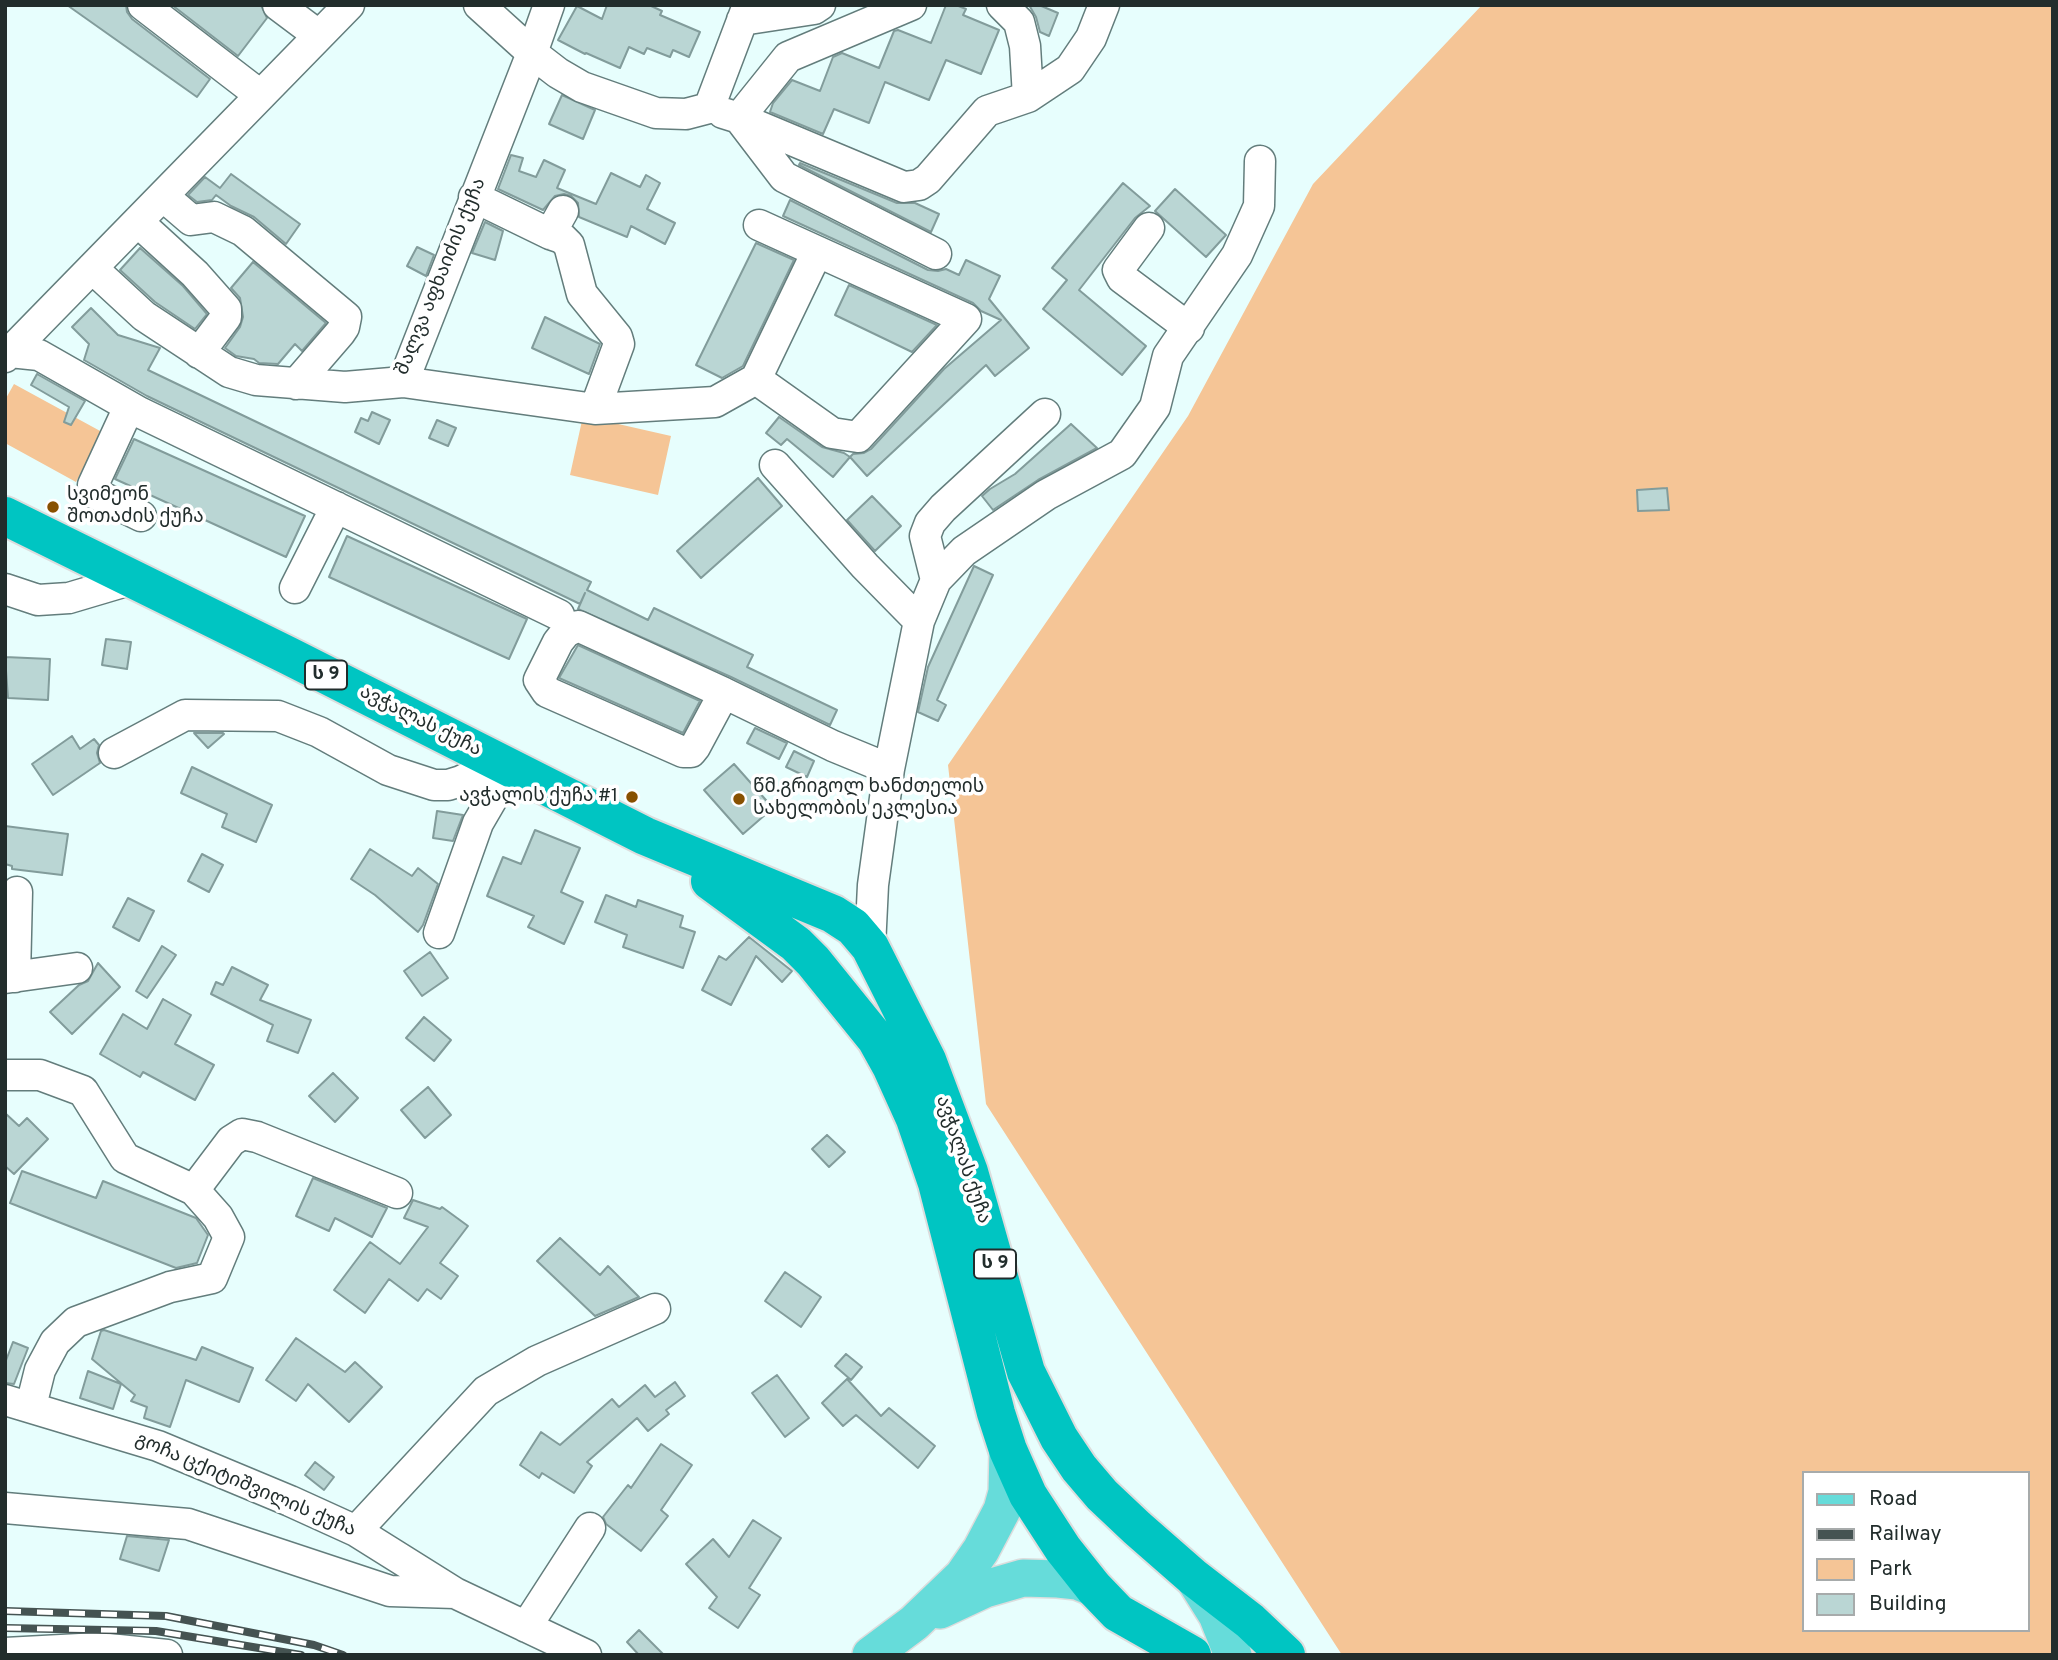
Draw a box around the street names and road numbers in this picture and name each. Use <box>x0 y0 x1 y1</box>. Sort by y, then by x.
street label: შალვა აფხაიძის ქუჩა <box>392 175 492 379</box>
road number: ს 9 <box>305 660 347 690</box>
street label: ავჭალას ქუჩა <box>355 681 485 763</box>
street label: ავჭალას ქუჩა <box>929 1093 995 1227</box>
road number: ს 9 <box>974 1250 1016 1279</box>
street label: გოჩა ცქიტიშვილის ქუჩა <box>131 1429 359 1543</box>

